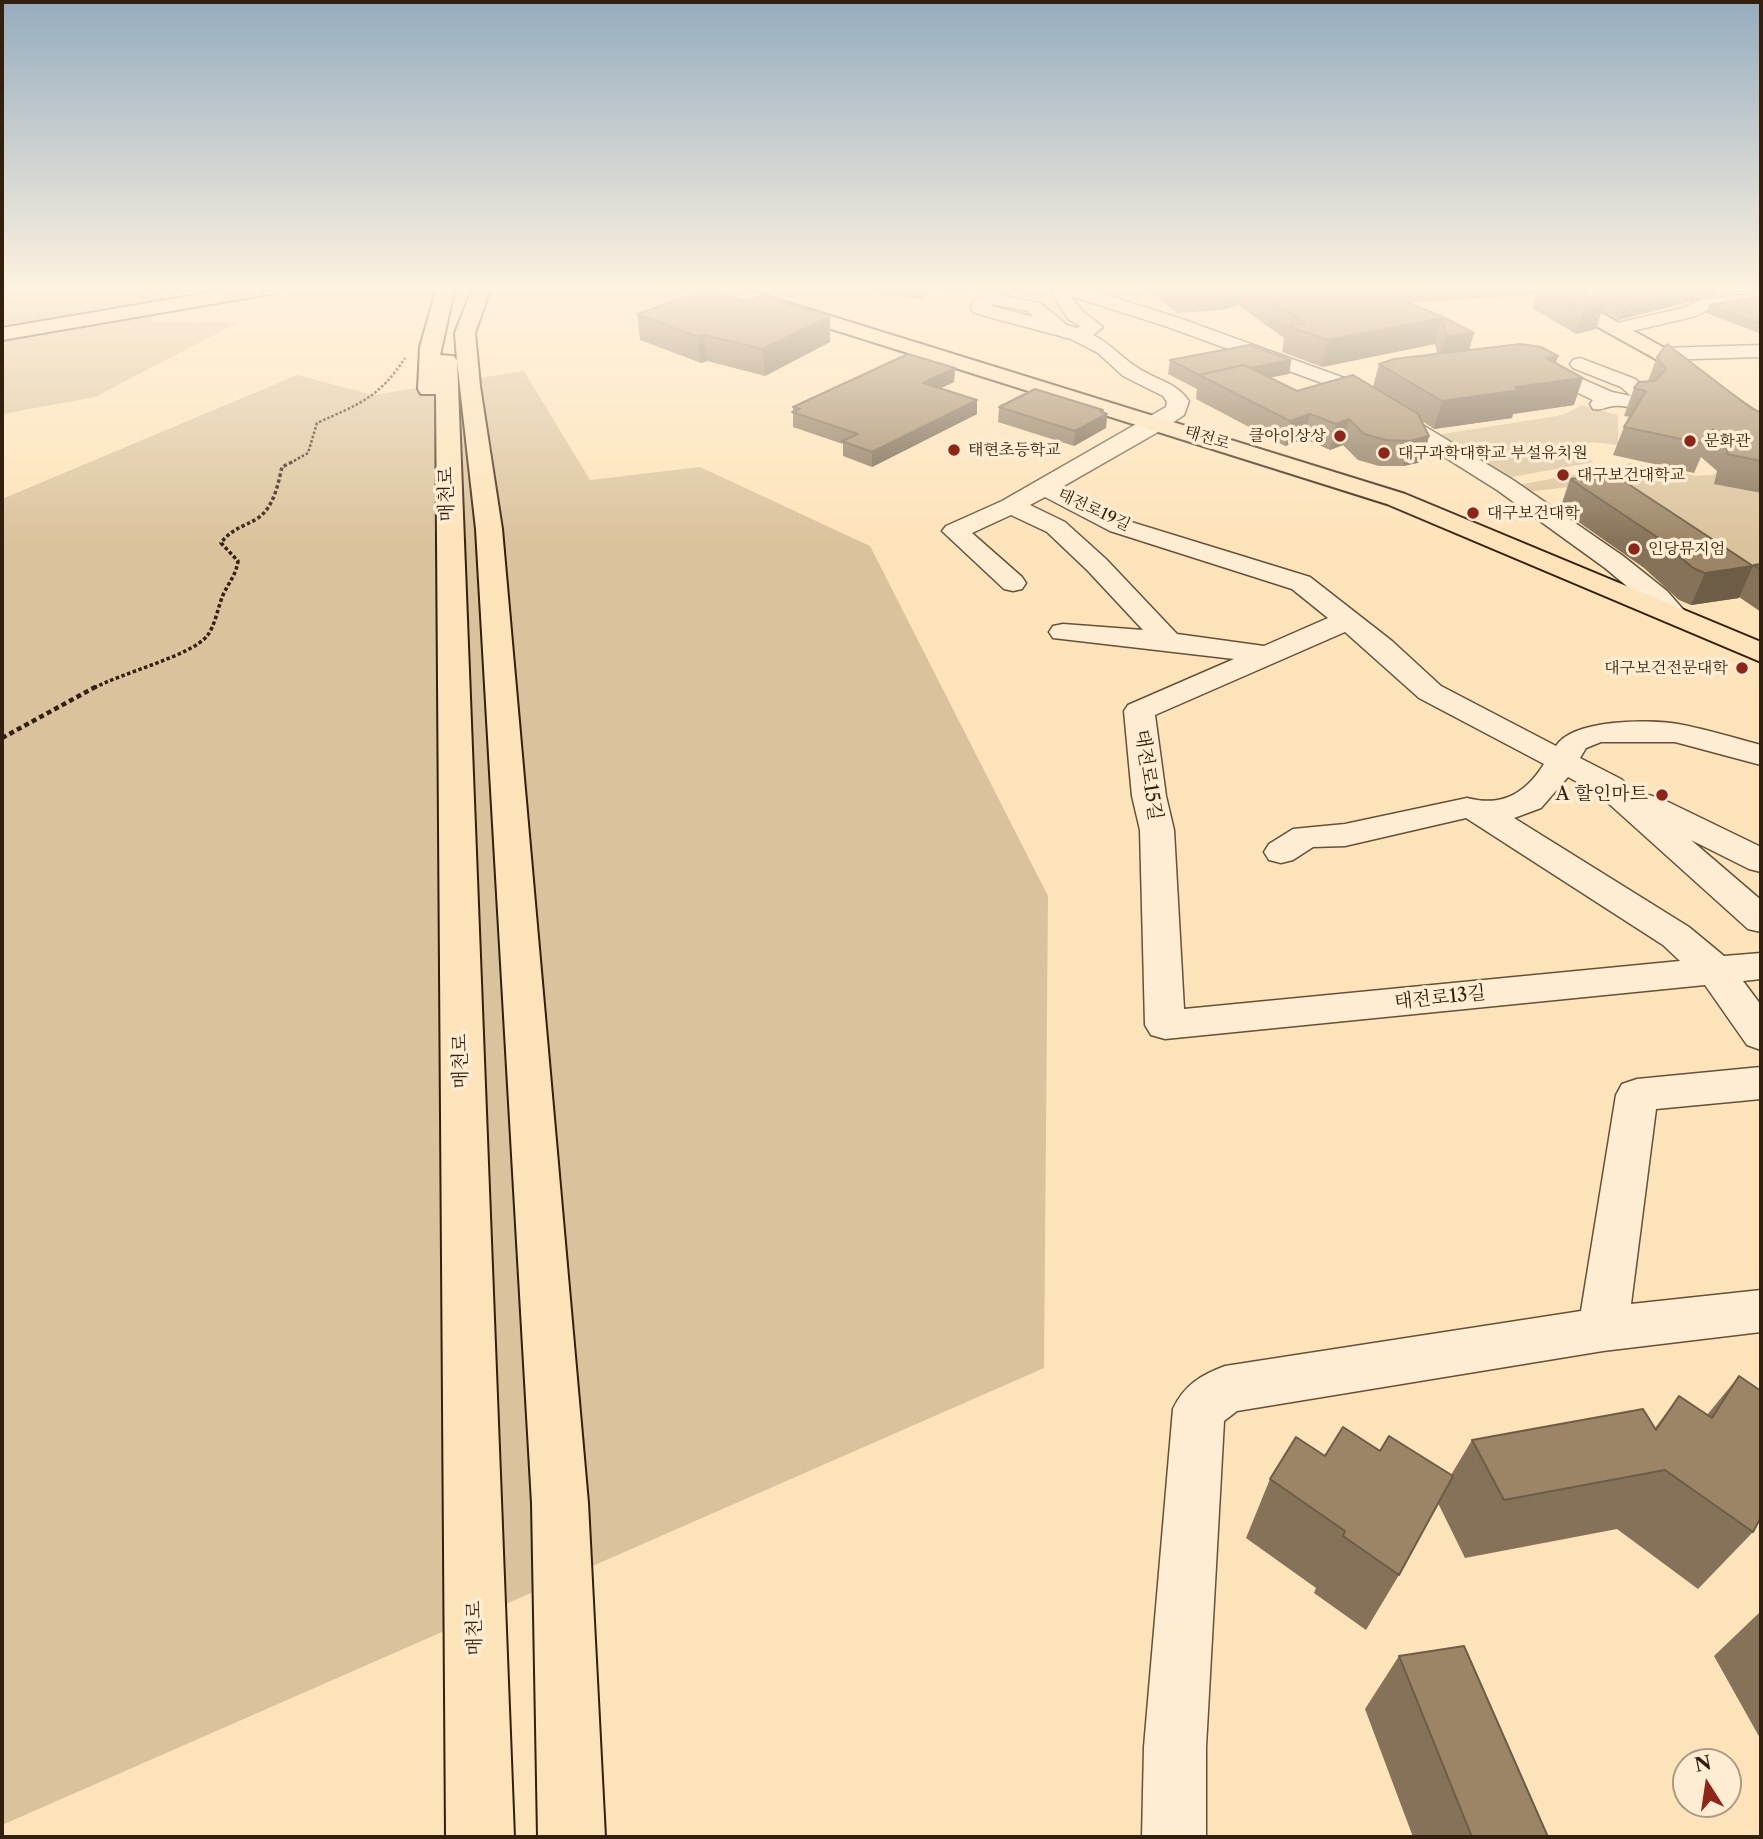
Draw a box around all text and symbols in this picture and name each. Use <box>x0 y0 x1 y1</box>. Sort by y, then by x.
street label: 태전로 <box>1182 422 1232 454</box>
place label: 클아이상상 <box>1249 426 1326 446</box>
marker: 클아이상상 <box>1332 428 1348 444</box>
place label: 문화관 <box>1704 431 1750 451</box>
marker: 문화관 <box>1682 433 1698 449</box>
place label: 태현초등학교 <box>968 440 1061 460</box>
marker: 태현초등학교 <box>946 442 962 458</box>
place label: 대구과학대학교 부설유치원 <box>1398 443 1588 463</box>
marker: 대구과학대학교 부설유치원 <box>1376 445 1392 461</box>
place label: 대구보건대학교 <box>1577 465 1685 485</box>
street label: 매천로 <box>435 466 459 522</box>
marker: 대구보건대학교 <box>1555 467 1571 483</box>
street label: 태전로19길 <box>1055 485 1133 535</box>
place label: 대구보건대학 <box>1487 503 1580 523</box>
marker: 대구보건대학 <box>1465 505 1481 521</box>
place label: 인당뮤지엄 <box>1648 539 1725 559</box>
marker: 인당뮤지엄 <box>1626 541 1642 557</box>
place label: 대구보건전문대학 <box>1604 658 1728 678</box>
marker: 대구보건전문대학 <box>1734 660 1750 676</box>
street label: 태전로15길 <box>1130 728 1166 822</box>
place label: A 할인마트 <box>1555 784 1648 806</box>
marker: A 할인마트 <box>1654 787 1670 803</box>
street label: 태전로13길 <box>1393 982 1487 1014</box>
street label: 매천로 <box>449 1033 473 1089</box>
street label: 매천로 <box>463 1600 487 1656</box>
north arrow <box>1672 1748 1742 1818</box>
text: N <box>1692 1751 1713 1777</box>

